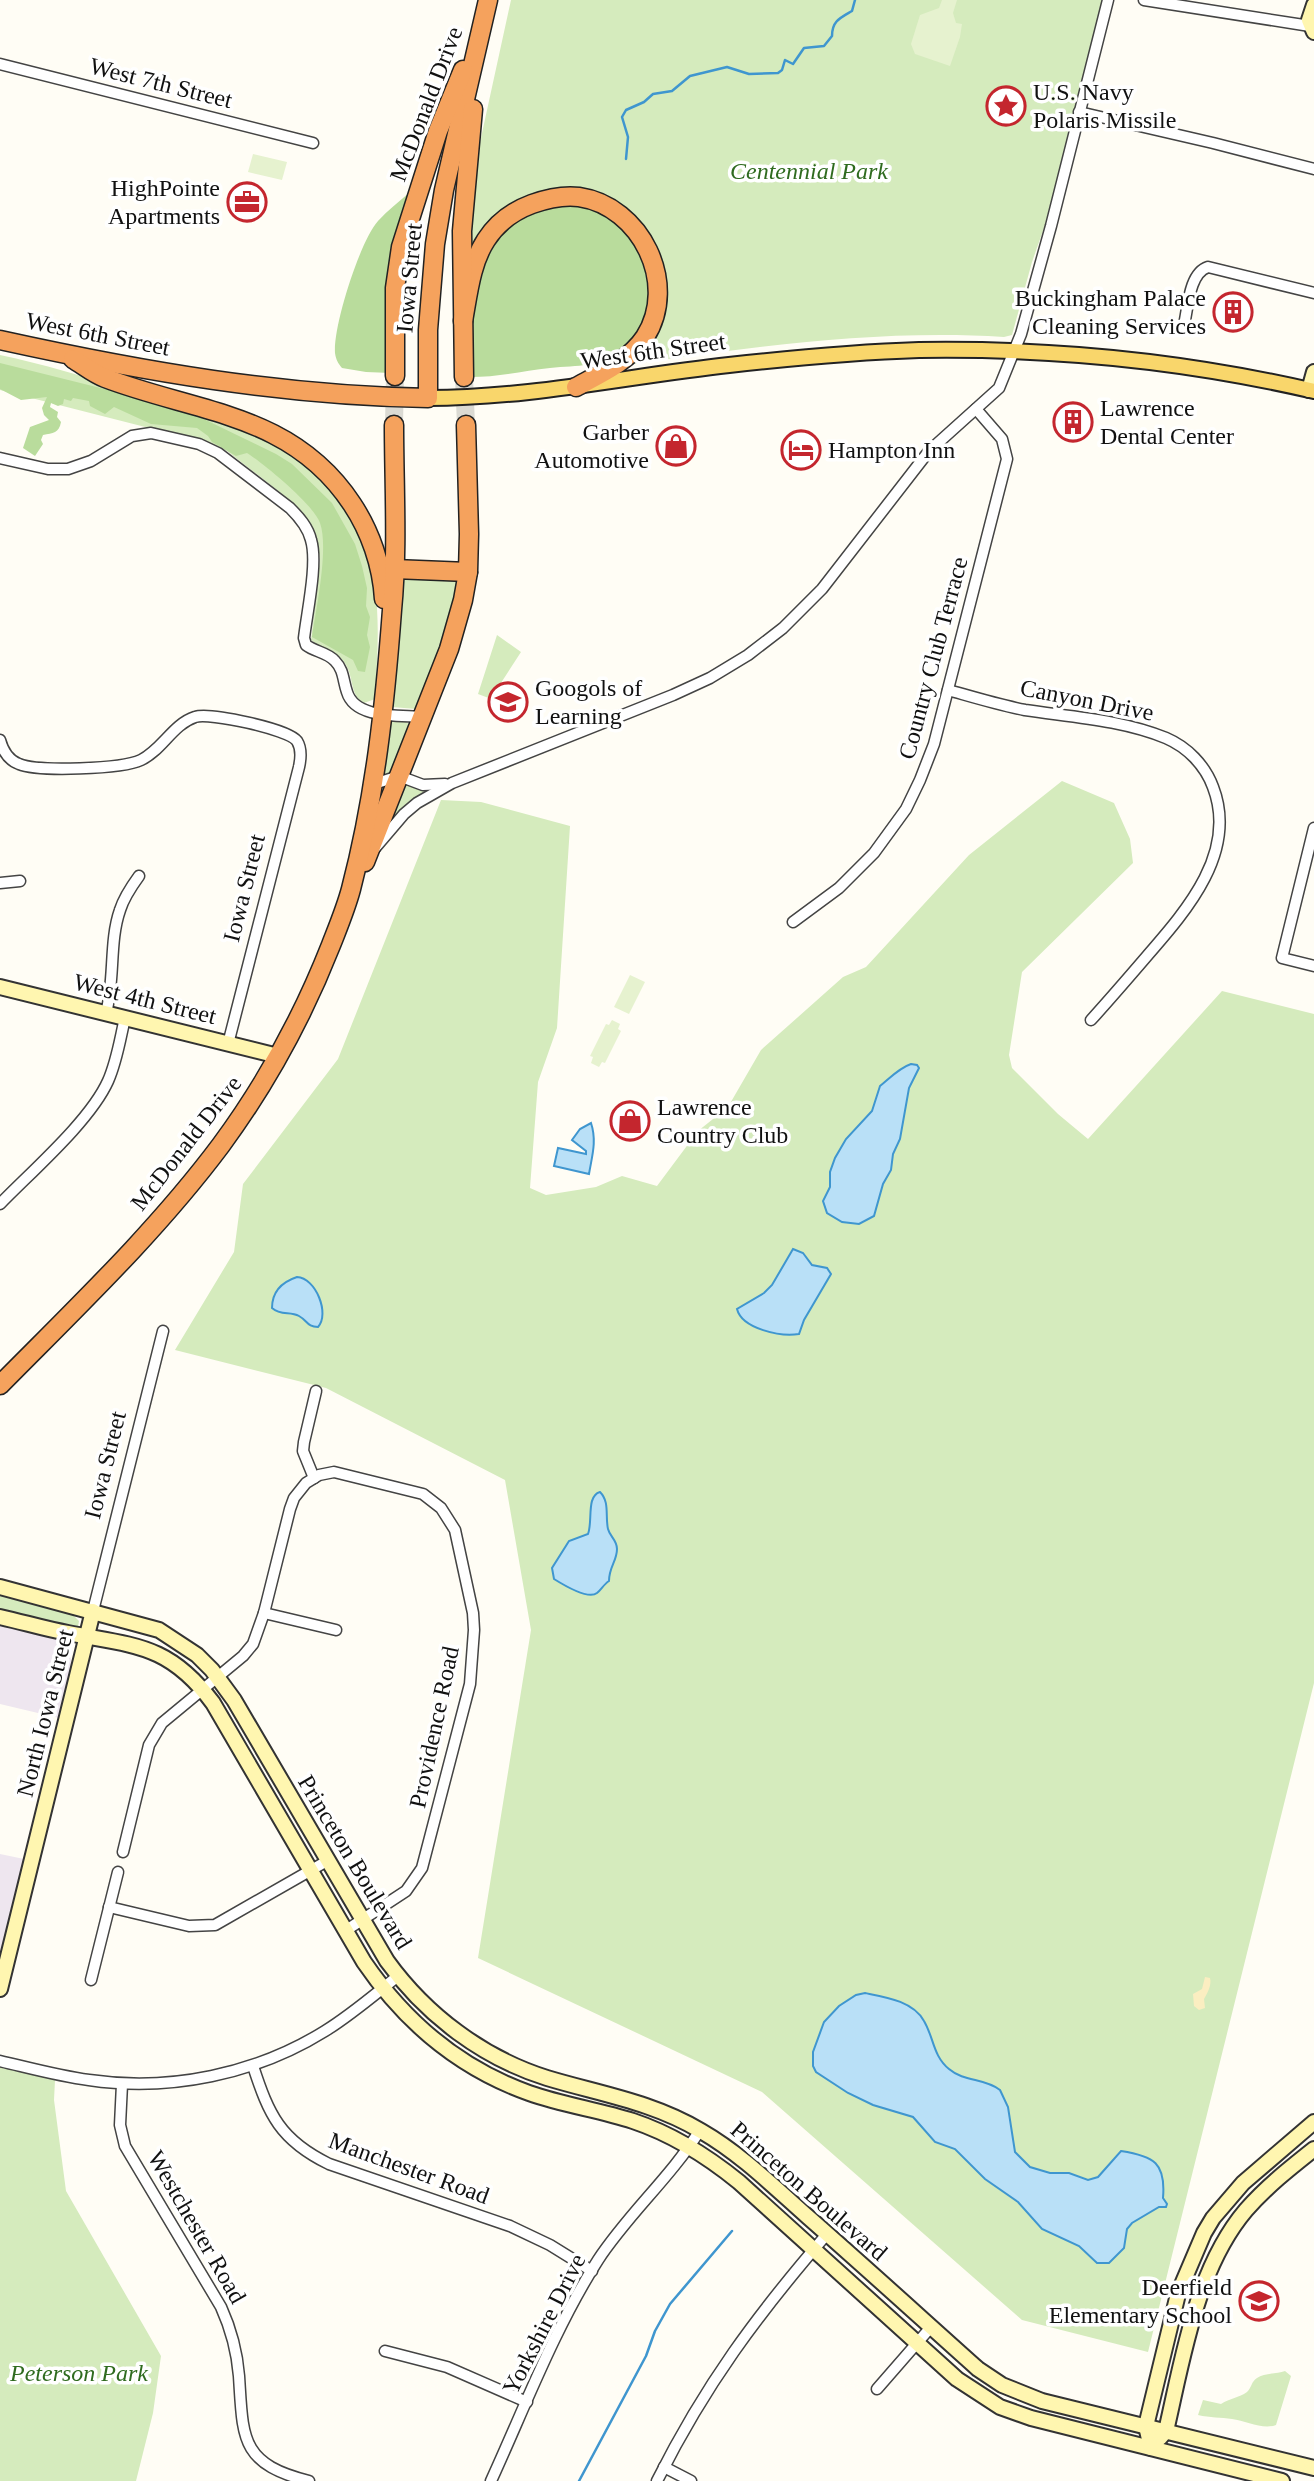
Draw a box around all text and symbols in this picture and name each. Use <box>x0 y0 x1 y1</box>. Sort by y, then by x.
street label: McDonald Drive <box>385 23 467 185</box>
street label: West 7th Street <box>87 53 235 113</box>
place label: U.S. Navy Polaris Missile <box>1033 79 1176 133</box>
place icon: U.S. Navy Polaris Missile <box>985 85 1027 127</box>
park label: Centennial Park <box>730 158 888 184</box>
place label: HighPointe Apartments <box>108 175 220 229</box>
office icon: HighPointe Apartments <box>226 181 268 223</box>
street label: Iowa Street <box>391 222 427 334</box>
place label: Buckingham Palace Cleaning Services <box>1015 285 1206 339</box>
building icon: Buckingham Palace Cleaning Services <box>1212 291 1254 333</box>
street label: West 6th Street <box>24 307 172 361</box>
street label: West 6th Street <box>579 328 727 374</box>
place label: Lawrence Dental Center <box>1100 395 1234 449</box>
building icon: Lawrence Dental Center <box>1052 401 1094 443</box>
place label: Garber Automotive <box>534 419 649 473</box>
shop icon: Garber Automotive <box>655 425 697 467</box>
hotel icon: Hampton Inn <box>780 429 822 471</box>
place label: Hampton Inn <box>828 437 955 463</box>
street label: Country Club Terrace <box>893 554 973 762</box>
street label: Canyon Drive <box>1018 674 1156 726</box>
place label: Googols of Learning <box>535 675 642 729</box>
school or university icon: Googols of Learning <box>487 681 529 723</box>
street label: Iowa Street <box>218 831 270 944</box>
street label: West 4th Street <box>71 969 219 1029</box>
street label: McDonald Drive <box>125 1071 247 1215</box>
place label: Lawrence Country Club <box>657 1094 788 1148</box>
shop icon: Lawrence Country Club <box>609 1100 651 1142</box>
street label: Iowa Street <box>79 1408 131 1521</box>
street label: North Iowa Street <box>12 1626 78 1800</box>
street label: Providence Road <box>404 1644 464 1810</box>
street label: Princeton Boulevard <box>293 1770 417 1954</box>
street label: Princeton Boulevard <box>726 2116 892 2266</box>
street label: Manchester Road <box>325 2127 493 2209</box>
street label: Westchester Road <box>143 2146 251 2308</box>
street label: Yorkshire Drive <box>497 2249 591 2399</box>
place label: Deerfield Elementary School <box>1049 2274 1232 2328</box>
school or university icon: Deerfield Elementary School <box>1238 2280 1280 2322</box>
park label: Peterson Park <box>9 2360 148 2386</box>

